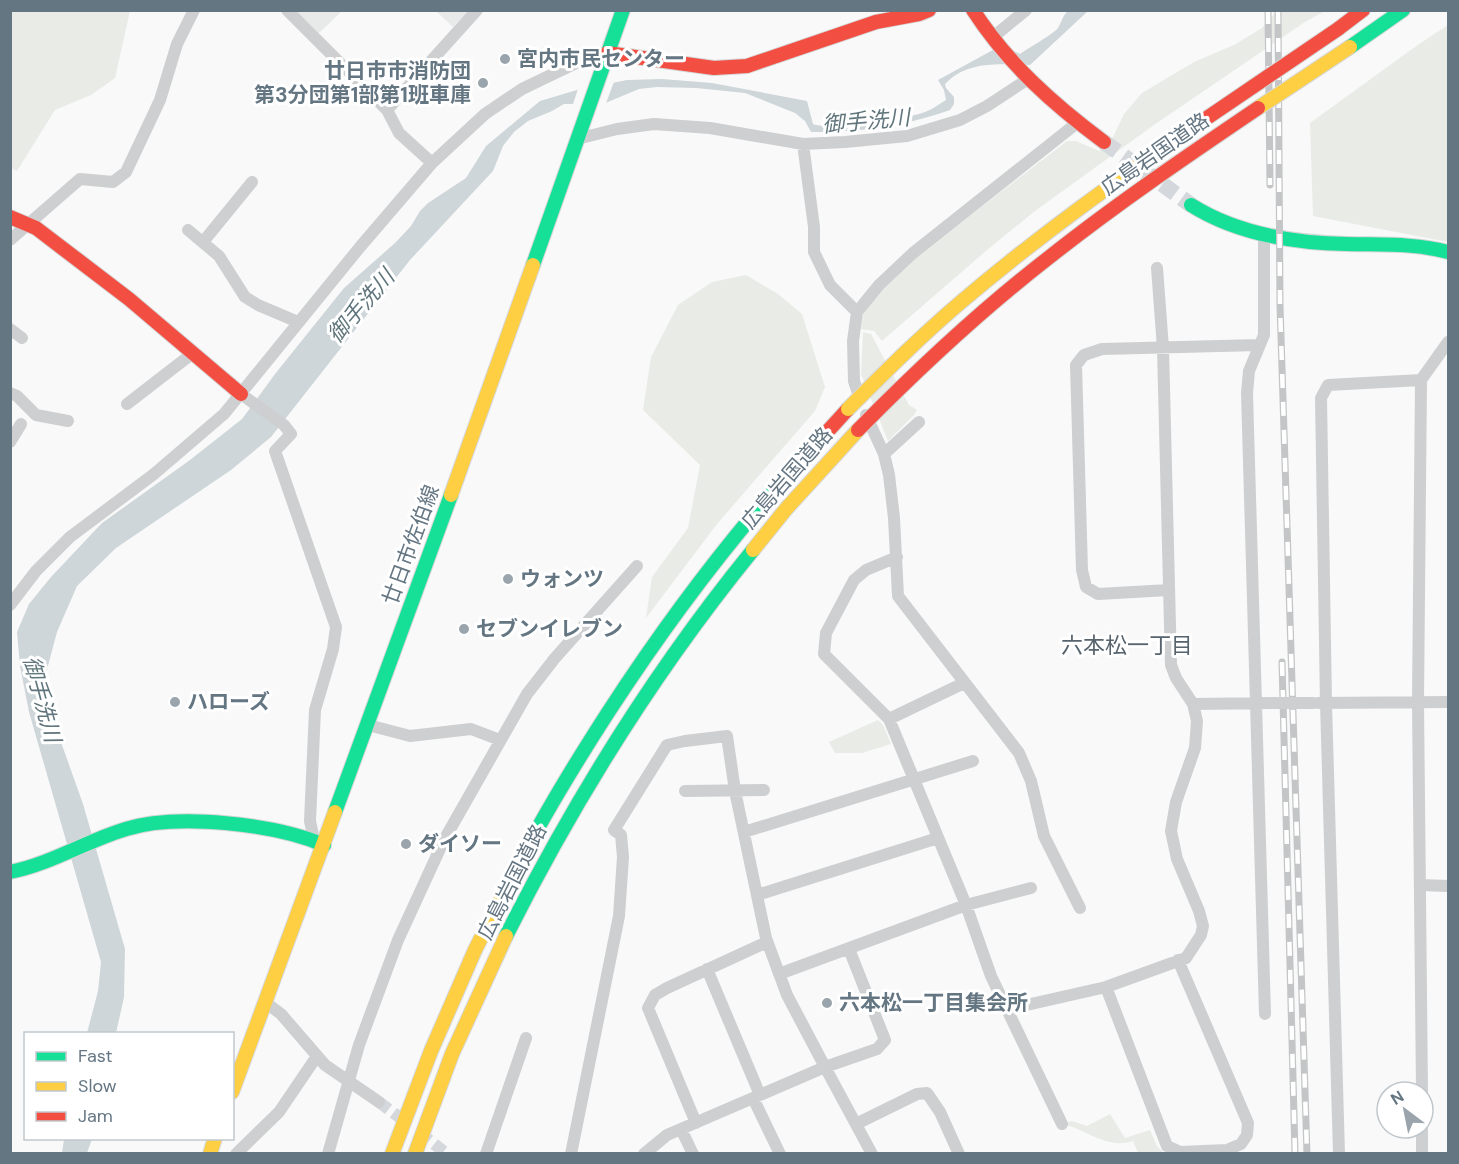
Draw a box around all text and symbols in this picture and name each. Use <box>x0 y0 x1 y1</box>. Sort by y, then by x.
place label: 宮内市民センター <box>517 45 685 73</box>
marker: 宮内市民センター <box>498 52 512 66</box>
place label: 廿日市市消防団 第3分団第1部第1班車庫 <box>254 57 471 109</box>
marker: 廿日市市消防団 第3分団第1部第1班車庫 <box>476 76 490 90</box>
water label: 御手洗川 <box>821 103 913 139</box>
street label: 広島岩国道路 <box>1095 106 1215 202</box>
water label: 御手洗川 <box>321 262 402 349</box>
street label: 広島岩国道路 <box>735 421 839 535</box>
street label: 廿日市佐伯線 <box>376 481 446 609</box>
place label: ウォンツ <box>520 565 604 593</box>
marker: ウォンツ <box>501 572 515 586</box>
place label: セブンイレブン <box>476 615 623 643</box>
marker: セブンイレブン <box>457 622 471 636</box>
district label: 六本松一丁目 <box>1061 631 1193 660</box>
water label: 御手洗川 <box>17 653 68 747</box>
place label: ハローズ <box>187 688 270 716</box>
marker: ハローズ <box>168 695 182 709</box>
street label: 広島岩国道路 <box>471 820 553 944</box>
place label: ダイソー <box>418 830 502 858</box>
marker: ダイソー <box>399 837 413 851</box>
place label: 六本松一丁目集会所 <box>839 989 1028 1017</box>
marker: 六本松一丁目集会所 <box>820 996 834 1010</box>
legend <box>24 1032 234 1140</box>
text: Fast <box>78 1044 113 1068</box>
text: Slow <box>78 1074 117 1098</box>
north arrow <box>1375 1080 1435 1140</box>
text: N <box>1387 1086 1408 1110</box>
text: Jam <box>78 1104 113 1128</box>

